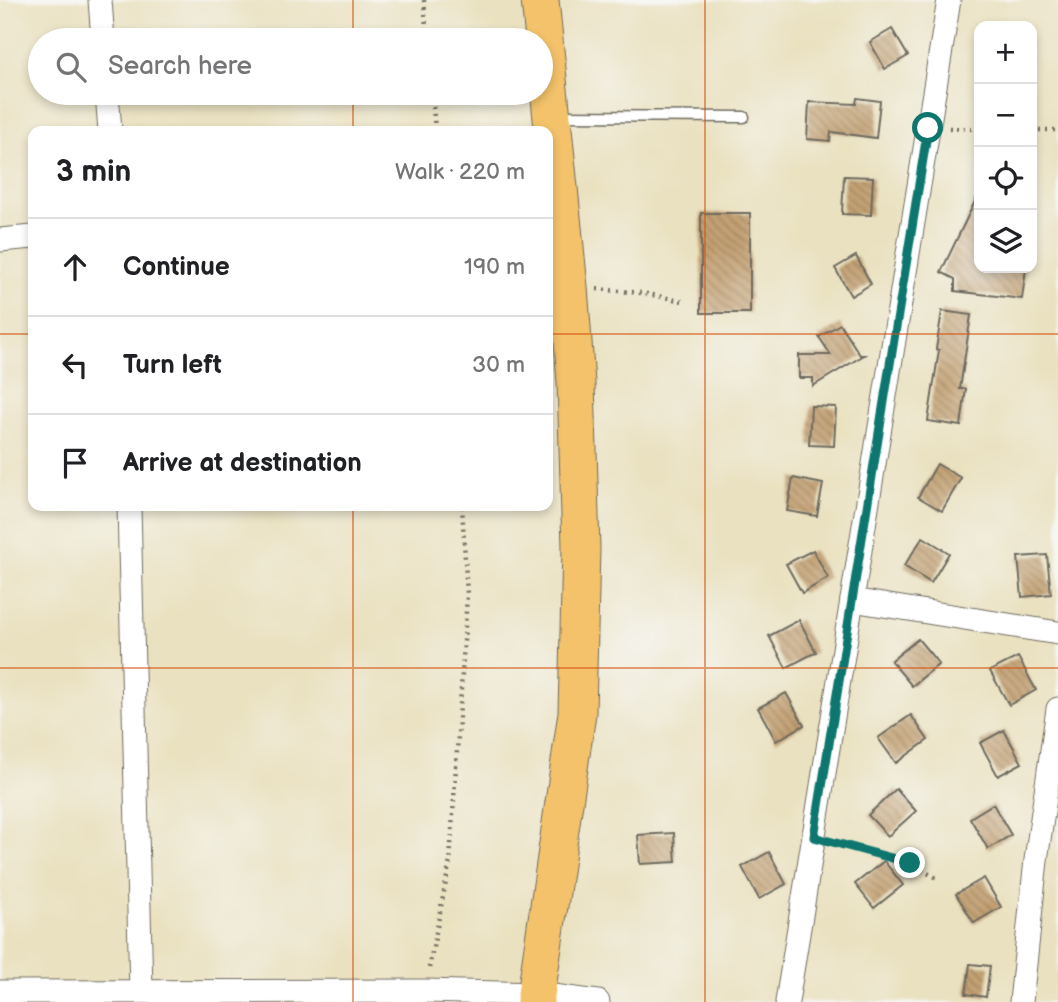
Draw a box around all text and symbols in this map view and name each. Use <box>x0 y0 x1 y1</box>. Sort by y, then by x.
map controls <box>974 21 1037 273</box>
button: + <box>974 21 1037 84</box>
search box <box>28 28 553 105</box>
icon: search <box>52 48 90 86</box>
text: Search here <box>108 51 252 82</box>
button: − <box>974 84 1037 147</box>
route start <box>912 112 943 143</box>
button: locate <box>974 147 1037 210</box>
text: 3 min <box>56 154 131 190</box>
text: Walk · 220 m <box>395 158 525 186</box>
button: layers <box>974 210 1037 273</box>
icon: ahead <box>56 248 94 286</box>
text: Continue <box>123 252 230 283</box>
text: 190 m <box>464 253 525 281</box>
icon: left <box>56 346 94 384</box>
text: Turn left <box>123 350 222 381</box>
text: 30 m <box>472 351 525 379</box>
icon: arrive <box>56 444 94 482</box>
text: Arrive at destination <box>123 448 362 479</box>
route end <box>894 847 925 878</box>

